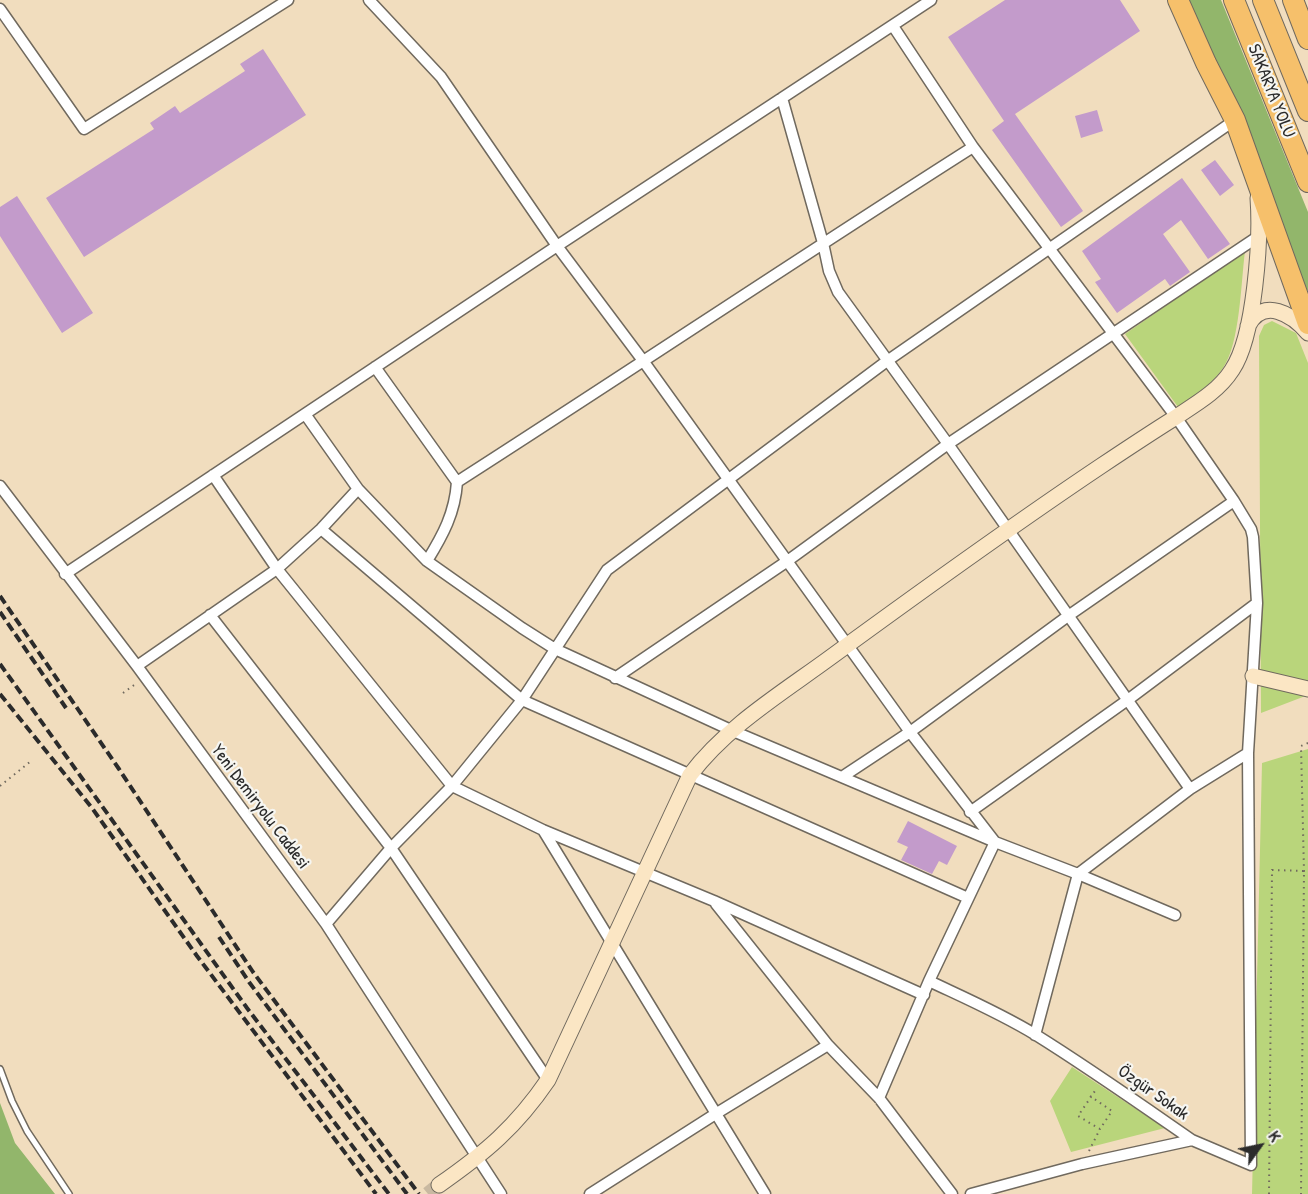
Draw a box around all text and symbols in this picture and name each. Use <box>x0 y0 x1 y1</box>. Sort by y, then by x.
street label: SAKARYA YOLU <box>1242 41 1300 141</box>
street label: Yeni Demiryolu Caddesi <box>206 740 314 874</box>
street label: Özgür Sokak <box>1113 1061 1193 1125</box>
north arrow <box>1230 1116 1290 1176</box>
text: K <box>1264 1127 1287 1146</box>

